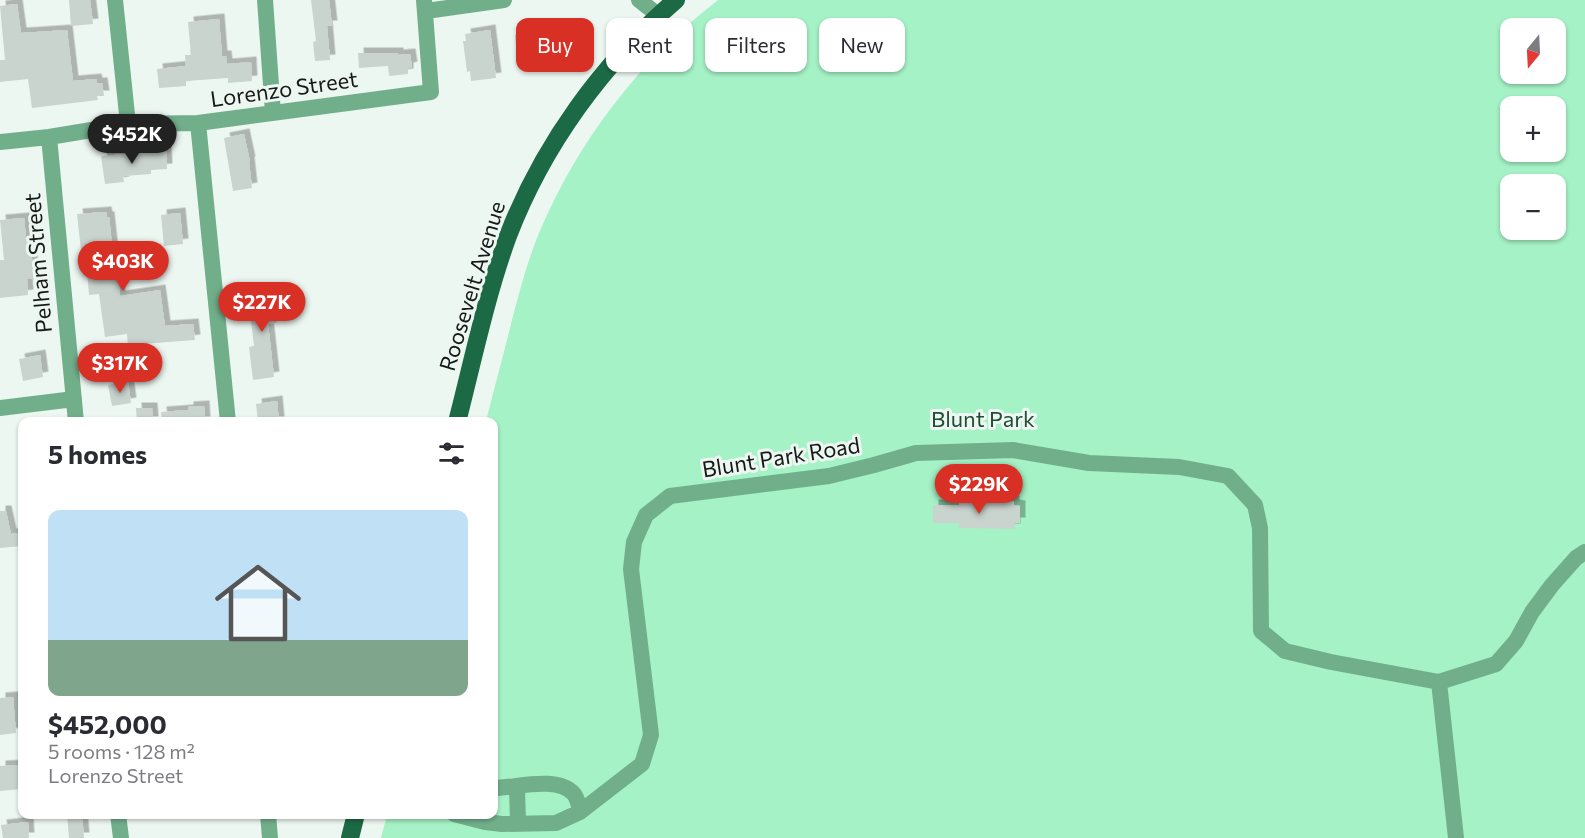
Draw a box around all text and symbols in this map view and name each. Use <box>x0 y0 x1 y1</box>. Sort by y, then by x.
chip: Buy <box>516 18 594 72</box>
chip: Rent <box>606 18 693 72</box>
chip: Filters <box>705 18 807 72</box>
chip: New <box>819 18 905 72</box>
north arrow <box>1500 18 1566 84</box>
map controls <box>1500 18 1566 240</box>
street label: Lorenzo Street <box>208 65 359 112</box>
button: + <box>1500 96 1566 162</box>
pin: $452K <box>90 114 174 165</box>
text: $452K <box>102 121 162 145</box>
button: − <box>1500 174 1566 240</box>
street label: Pelham Street <box>18 192 57 334</box>
street label: Roosevelt Avenue <box>433 198 510 374</box>
pin: $403K <box>81 241 165 292</box>
text: $403K <box>92 248 154 272</box>
pin: $227K <box>220 282 304 333</box>
text: $227K <box>232 289 292 313</box>
pin: $317K <box>78 343 162 394</box>
text: $317K <box>91 350 149 374</box>
park label: Blunt Park <box>931 405 1035 432</box>
street label: Blunt Park Road <box>700 431 862 482</box>
icon: filters <box>435 437 468 470</box>
text: 5 homes <box>48 438 147 469</box>
pin: $229K <box>937 464 1021 515</box>
text: $229K <box>949 471 1009 495</box>
icon: home <box>204 549 312 657</box>
text: $452,000 <box>48 708 167 739</box>
text: 5 rooms · 128 m² <box>48 739 195 763</box>
text: Lorenzo Street <box>48 763 183 787</box>

